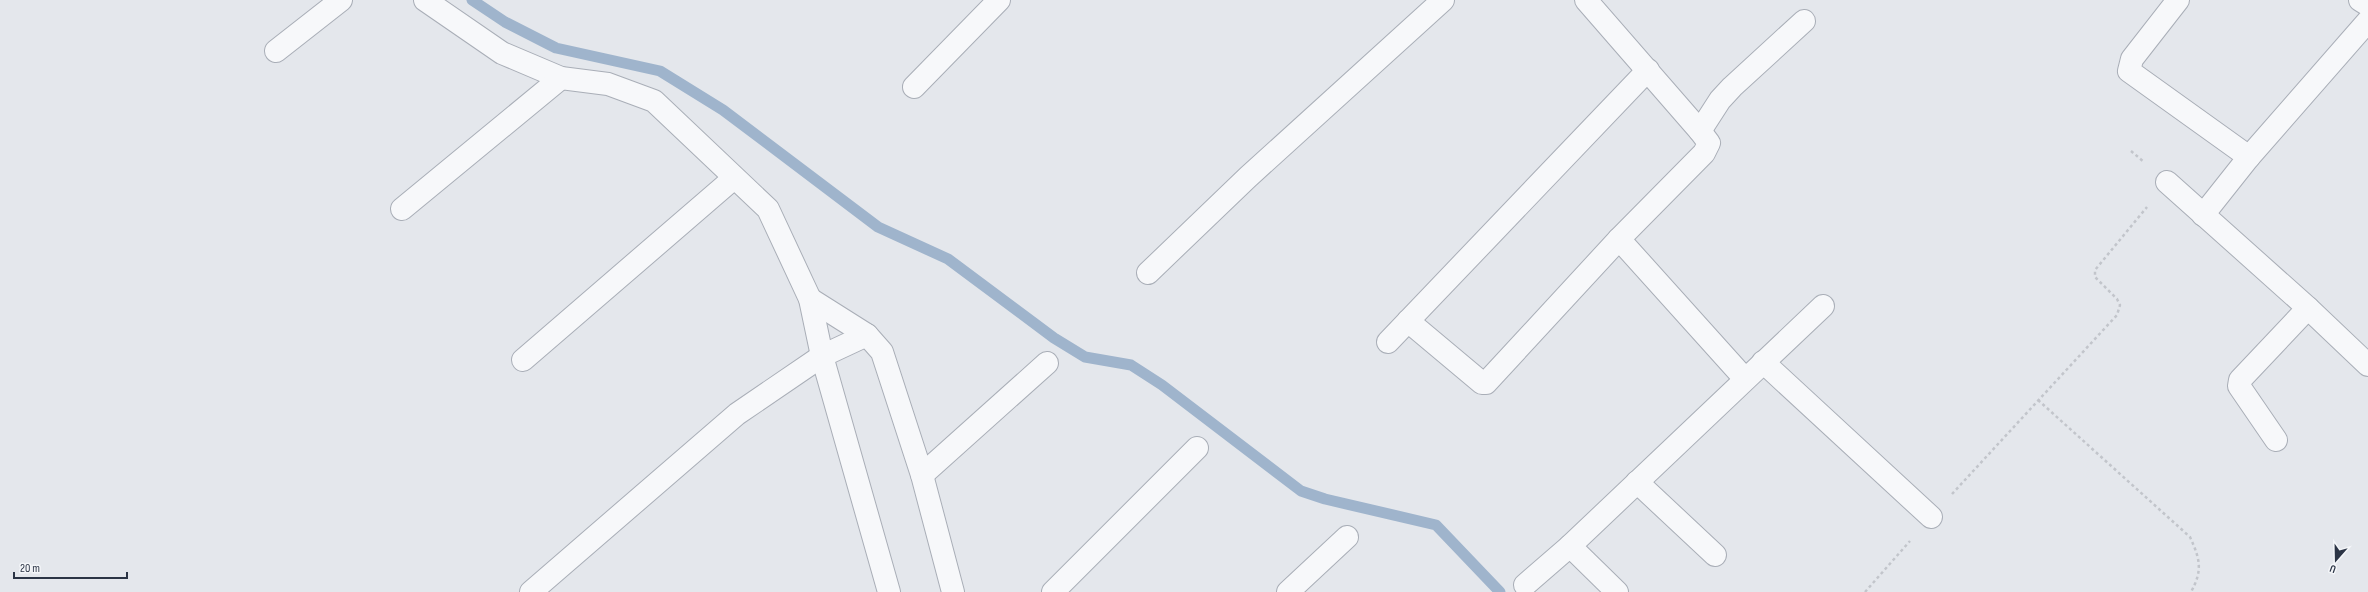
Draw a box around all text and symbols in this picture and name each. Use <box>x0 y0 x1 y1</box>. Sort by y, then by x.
north arrow <box>2316 540 2356 580</box>
scale bar <box>14 554 127 580</box>
text: 20 m <box>20 561 40 576</box>
text: U <box>2328 562 2338 576</box>

